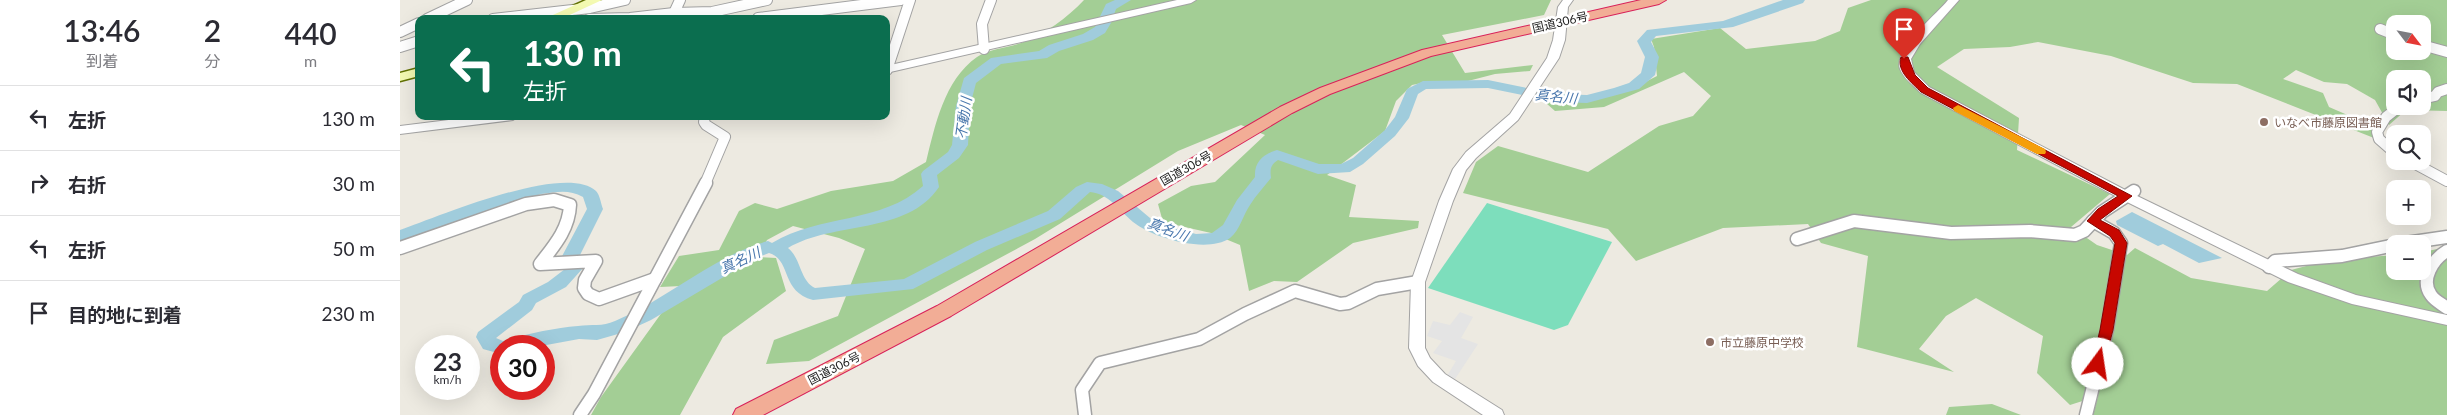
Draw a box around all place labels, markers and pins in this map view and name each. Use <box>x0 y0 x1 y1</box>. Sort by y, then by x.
pin <box>1883 8 1925 59</box>
place label: いなべ市藤原図書館 <box>2274 115 2382 130</box>
marker: いなべ市藤原図書館 <box>2258 116 2270 128</box>
place label: 市立藤原中学校 <box>1720 335 1804 350</box>
marker: 市立藤原中学校 <box>1704 336 1716 348</box>

